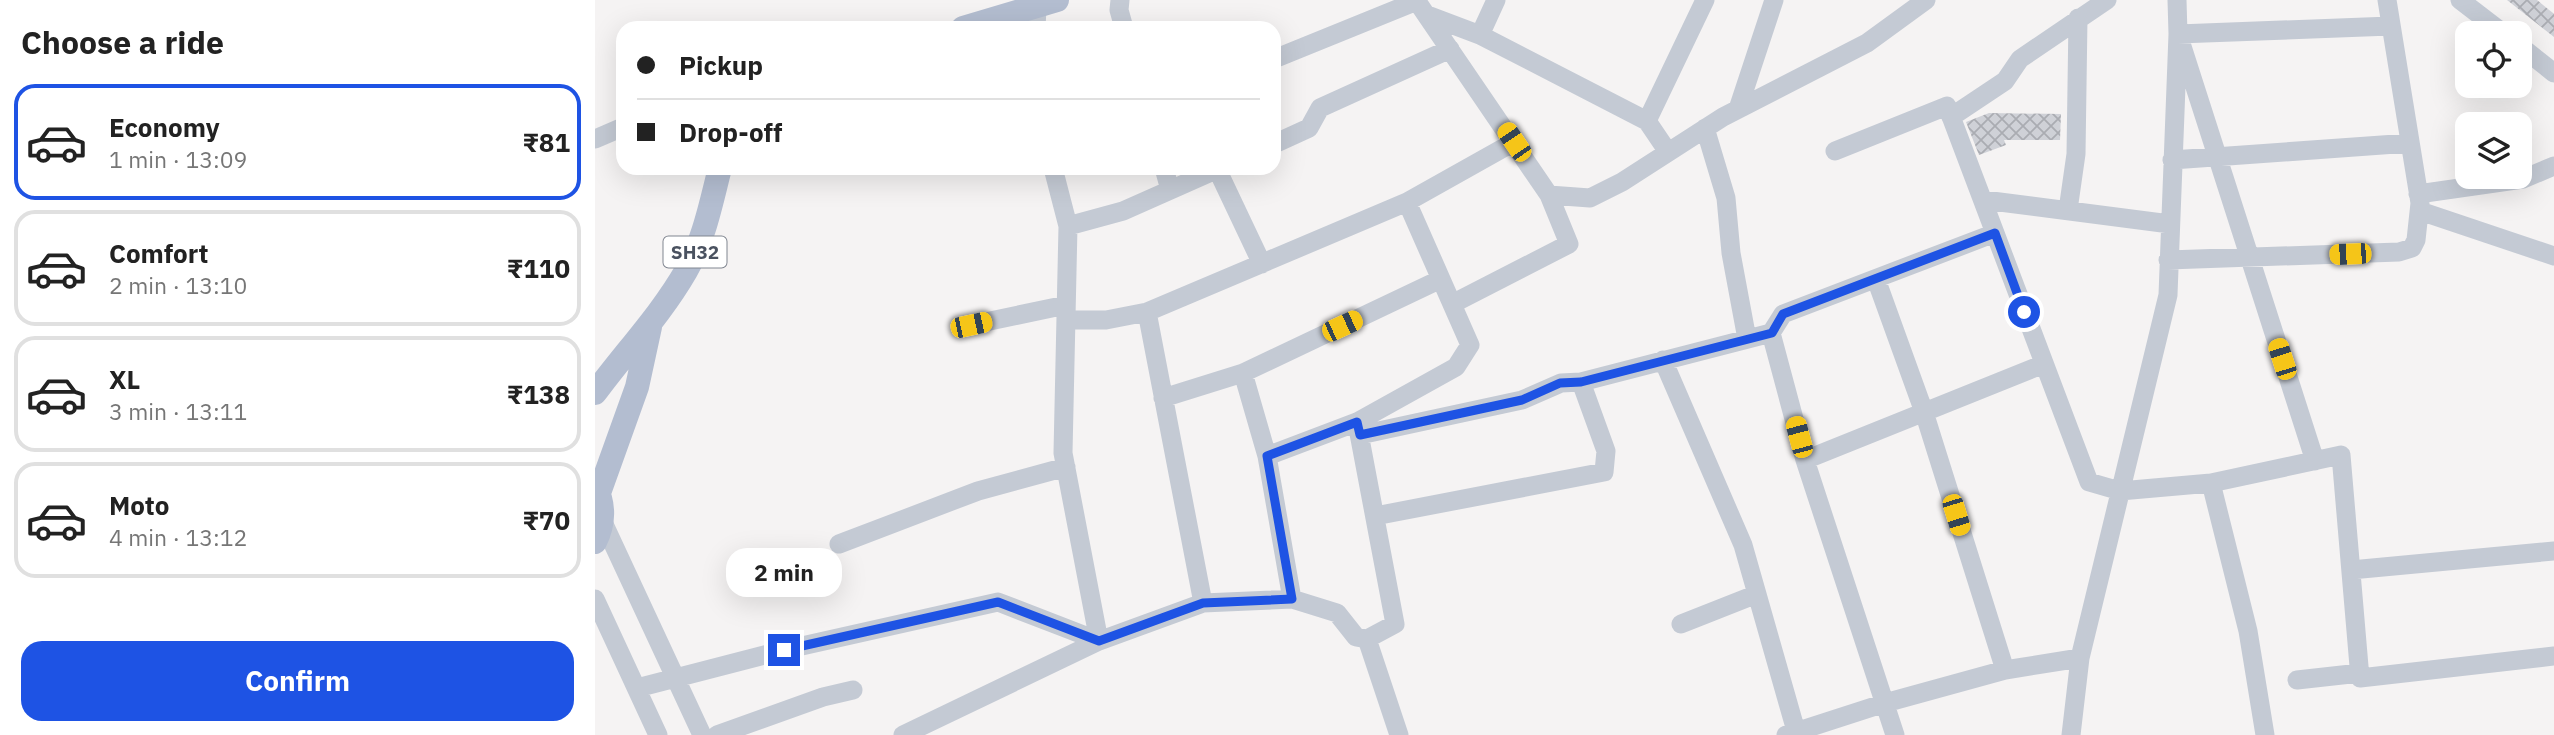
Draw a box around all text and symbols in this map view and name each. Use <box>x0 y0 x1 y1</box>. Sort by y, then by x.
text: Choose a ride <box>21 21 224 63</box>
map controls <box>2455 21 2532 189</box>
button: locate <box>2455 21 2532 98</box>
text: Pickup <box>679 48 763 82</box>
text: Economy <box>109 110 220 144</box>
icon: car <box>25 111 88 174</box>
button: layers <box>2455 112 2532 189</box>
text: Drop-off <box>679 115 782 149</box>
car <box>1494 119 1535 165</box>
text: ₹81 <box>522 125 570 159</box>
text: 1 min · 13:09 <box>109 144 247 174</box>
text: Comfort <box>109 236 208 270</box>
road number: SH32 <box>663 236 727 268</box>
icon: car <box>25 237 88 300</box>
car <box>2329 243 2372 265</box>
text: ₹110 <box>507 251 570 285</box>
text: 2 min · 13:10 <box>109 270 247 300</box>
route start <box>2008 296 2040 328</box>
car <box>1319 308 1366 344</box>
car <box>949 310 994 340</box>
car <box>2266 336 2299 382</box>
text: XL <box>109 362 140 396</box>
icon: car <box>25 363 88 426</box>
text: ₹138 <box>507 377 570 411</box>
text: 3 min · 13:11 <box>109 396 247 426</box>
car <box>1784 414 1815 460</box>
text: Moto <box>109 488 169 522</box>
icon: car <box>25 489 88 552</box>
car <box>1940 492 1973 538</box>
text: ₹70 <box>522 503 570 537</box>
text: 4 min · 13:12 <box>109 522 247 552</box>
callout: 2 min <box>726 548 842 598</box>
text: 2 min <box>754 557 814 587</box>
route end <box>768 634 800 666</box>
button: Confirm <box>21 641 574 721</box>

